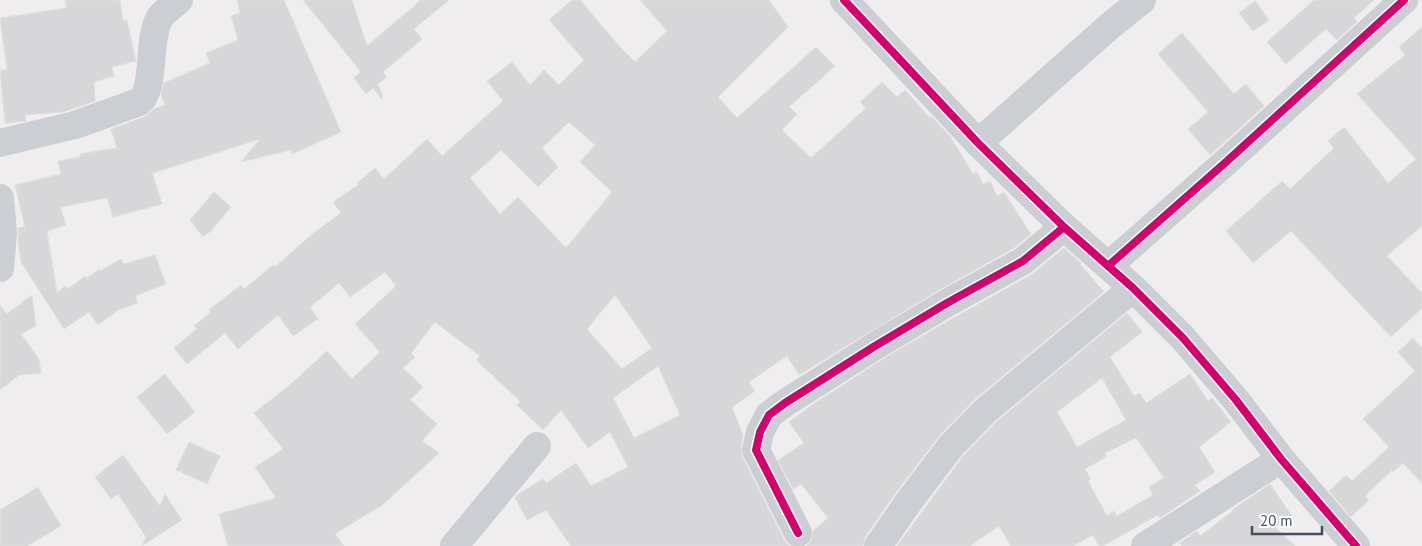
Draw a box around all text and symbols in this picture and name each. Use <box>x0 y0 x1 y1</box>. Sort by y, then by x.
scale bar <box>1252 504 1322 536</box>
text: 20 m <box>1260 511 1293 530</box>

